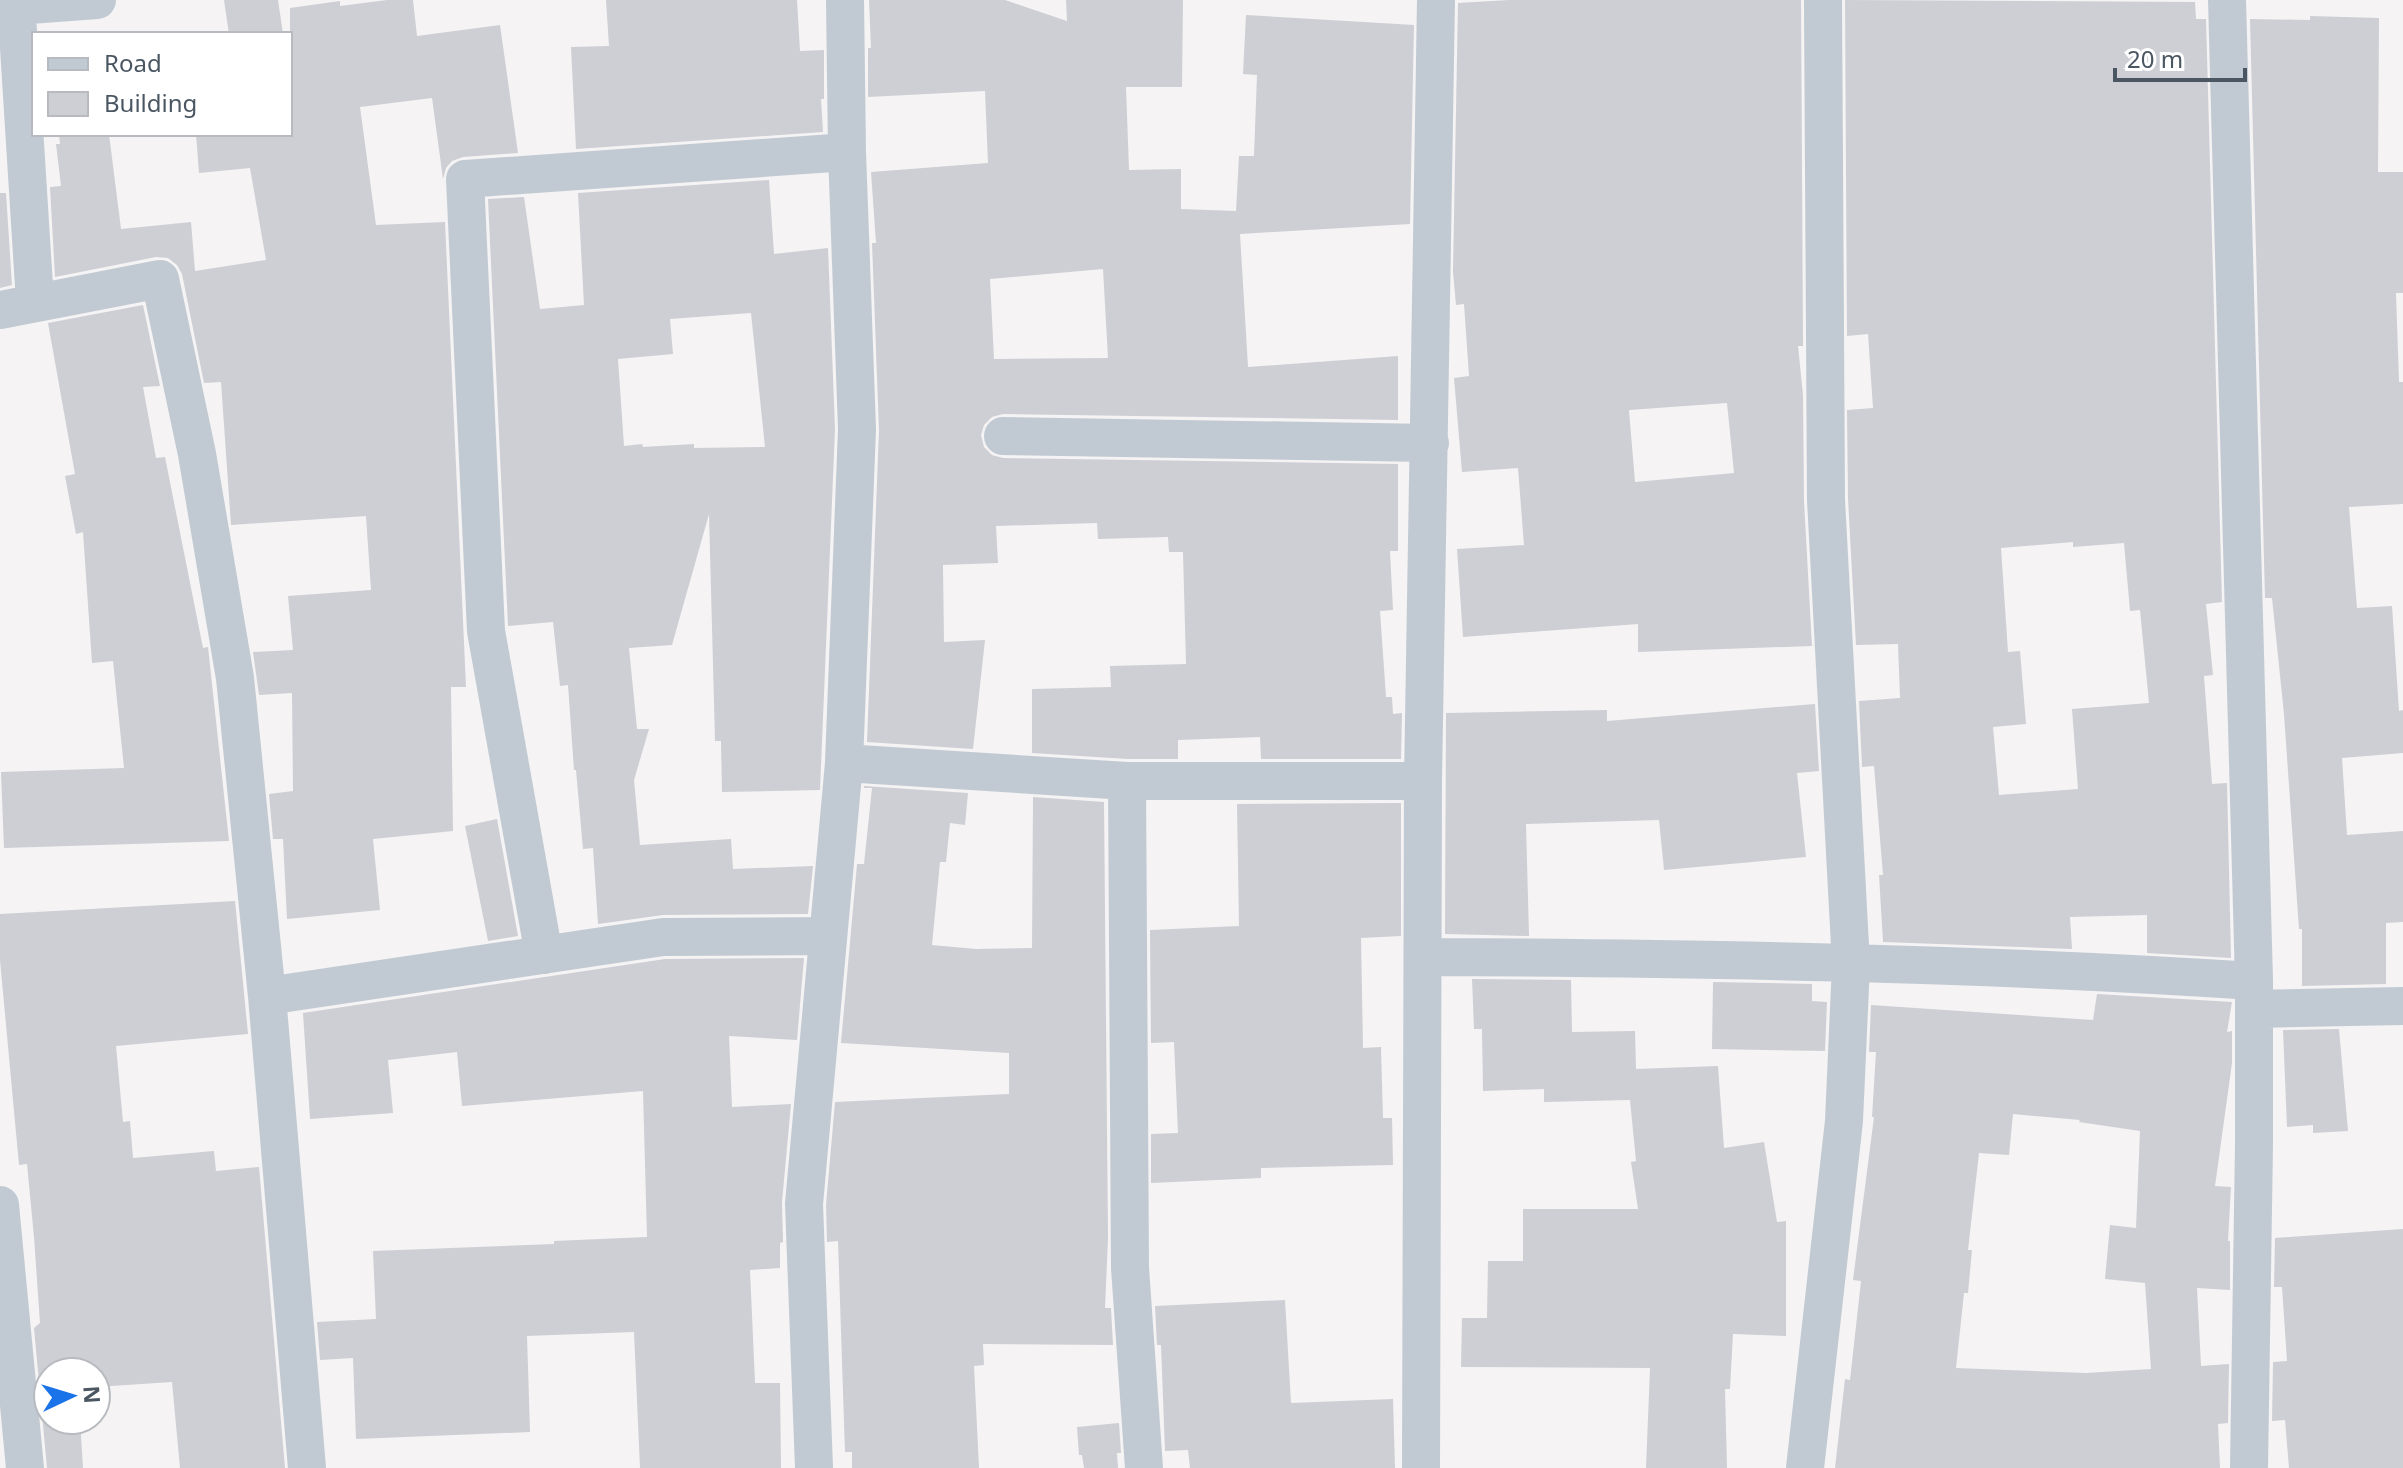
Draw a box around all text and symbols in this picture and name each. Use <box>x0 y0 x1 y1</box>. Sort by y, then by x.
legend <box>32 32 292 136</box>
scale bar <box>2115 32 2245 82</box>
text: 20 m <box>2127 42 2183 75</box>
text: Road <box>104 46 162 79</box>
text: Building <box>104 86 197 119</box>
north arrow <box>32 1356 112 1436</box>
text: N <box>77 1385 109 1405</box>

